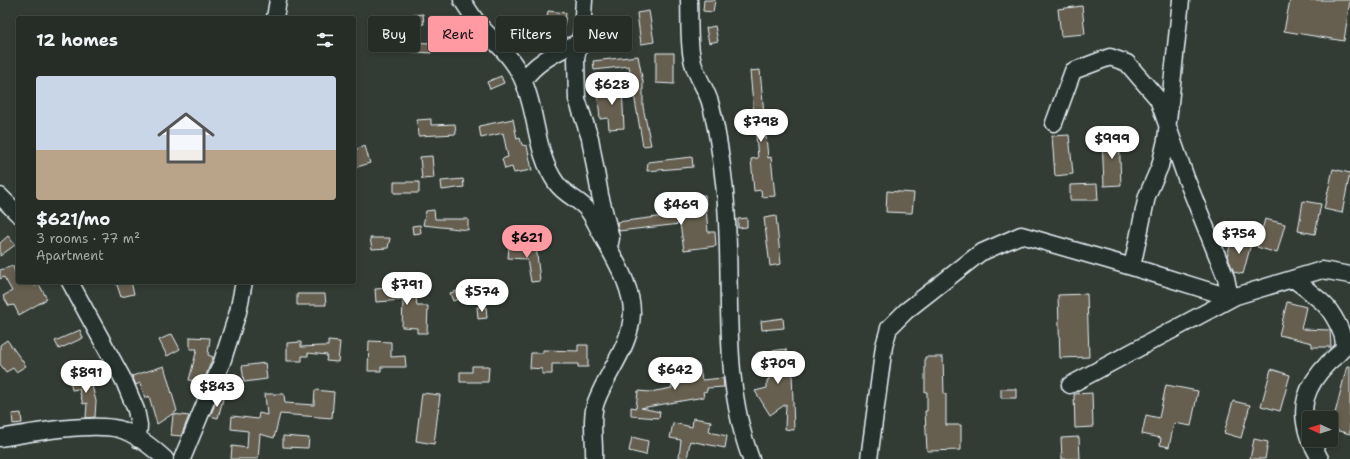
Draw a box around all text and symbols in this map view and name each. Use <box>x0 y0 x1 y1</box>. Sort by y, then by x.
chip: Buy <box>368 16 420 52</box>
chip: Rent <box>428 16 488 52</box>
chip: Filters <box>496 16 566 52</box>
chip: New <box>574 16 632 52</box>
text: 12 homes <box>36 29 118 51</box>
icon: filters <box>314 29 336 51</box>
pin: $628 <box>588 72 636 106</box>
text: $628 <box>594 76 630 93</box>
icon: home <box>150 102 222 174</box>
pin: $798 <box>737 109 785 143</box>
text: $798 <box>743 113 779 130</box>
pin: $999 <box>1088 126 1136 160</box>
text: $999 <box>1094 130 1130 147</box>
pin: $469 <box>657 192 705 226</box>
text: $469 <box>663 196 699 213</box>
text: $621/mo <box>36 208 110 230</box>
pin: $754 <box>1215 221 1263 255</box>
pin: $621 <box>503 225 551 259</box>
text: $754 <box>1222 225 1256 242</box>
text: $621 <box>511 229 543 246</box>
text: 3 rooms · 77 m² <box>36 230 140 247</box>
text: Apartment <box>36 247 104 264</box>
pin: $791 <box>383 272 431 306</box>
text: $791 <box>391 276 423 293</box>
pin: $574 <box>458 279 506 313</box>
text: $574 <box>465 283 499 300</box>
pin: $709 <box>754 351 802 385</box>
text: $709 <box>760 355 796 372</box>
pin: $642 <box>651 357 699 391</box>
pin: $891 <box>62 360 110 394</box>
text: $642 <box>657 361 693 378</box>
text: $891 <box>70 364 102 381</box>
pin: $843 <box>193 374 241 408</box>
text: $843 <box>199 378 235 395</box>
north arrow <box>1302 411 1338 447</box>
map controls <box>1302 411 1338 447</box>

